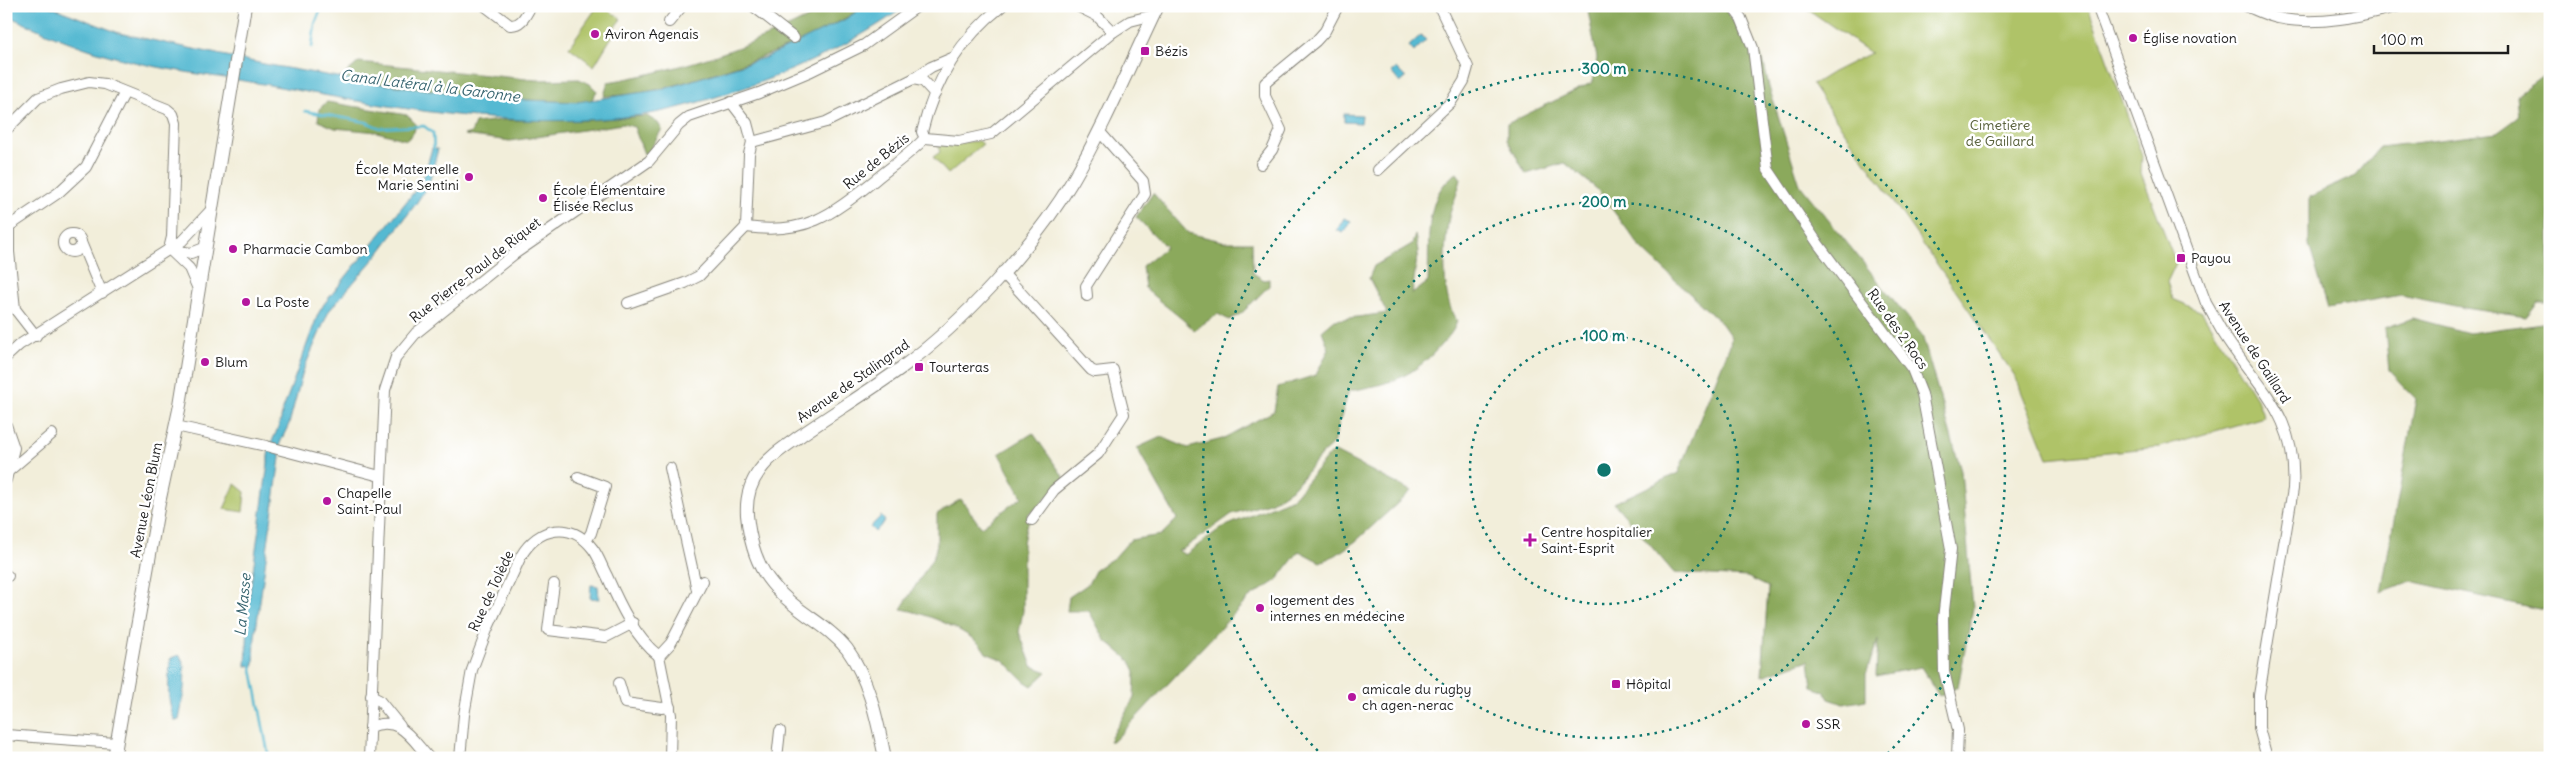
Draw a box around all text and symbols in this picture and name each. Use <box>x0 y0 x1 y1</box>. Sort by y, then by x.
scale bar <box>2374 22 2507 54</box>
place label: Aviron Agenais <box>605 25 699 43</box>
marker: Aviron Agenais <box>589 28 601 40</box>
place label: Église novation <box>2143 29 2237 47</box>
text: 100 m <box>2381 30 2423 49</box>
marker: Église novation <box>2127 32 2139 44</box>
place label: Bézis <box>1155 42 1188 60</box>
marker: Bézis <box>1139 45 1151 57</box>
text: 300 m <box>1582 59 1627 78</box>
water label: Canal Latéral à la Garonne <box>339 65 522 106</box>
park label: Cimetière de Gaillard <box>1966 116 2034 150</box>
street label: Rue de Bézis <box>839 129 913 193</box>
place label: École Maternelle Marie Sentini <box>356 160 459 194</box>
marker: École Maternelle Marie Sentini <box>463 171 475 183</box>
place label: École Élémentaire Élisée Reclus <box>553 181 665 215</box>
marker: École Élémentaire Élisée Reclus <box>537 192 549 204</box>
text: 200 m <box>1582 192 1626 211</box>
street label: Rue Pierre-Paul de Riquet <box>406 213 544 327</box>
place label: Pharmacie Cambon <box>243 240 368 258</box>
marker: Pharmacie Cambon <box>227 243 239 255</box>
place label: Payou <box>2191 249 2231 267</box>
marker: Payou <box>2175 252 2187 264</box>
street label: Rue des 2 Rocs <box>1864 285 1932 373</box>
place label: La Poste <box>256 293 309 311</box>
marker: La Poste <box>240 296 252 308</box>
street label: Avenue de Gaillard <box>2215 297 2295 407</box>
text: 100 m <box>1583 326 1625 345</box>
street label: Avenue de Stalingrad <box>793 335 913 427</box>
place label: Blum <box>215 353 248 371</box>
marker: Blum <box>199 356 211 368</box>
place label: Tourteras <box>929 358 989 376</box>
marker: Tourteras <box>913 361 925 373</box>
street label: Avenue Léon Blum <box>126 441 166 559</box>
centre of rings <box>1595 461 1613 479</box>
place label: Chapelle Saint-Paul <box>337 484 402 518</box>
marker: Chapelle Saint-Paul <box>321 495 333 507</box>
place label: Centre hospitalier Saint-Esprit <box>1541 523 1652 557</box>
marker: Centre hospitalier Saint-Esprit <box>1523 533 1537 547</box>
street label: Rue de Tolède <box>464 548 518 634</box>
water label: La Masse <box>230 572 255 637</box>
place label: logement des internes en médecine <box>1270 591 1405 625</box>
marker: logement des internes en médecine <box>1254 602 1266 614</box>
place label: Hôpital <box>1626 675 1671 693</box>
marker: Hôpital <box>1610 678 1622 690</box>
place label: amicale du rugby ch agen-nerac <box>1362 680 1472 714</box>
marker: amicale du rugby ch agen-nerac <box>1346 691 1358 703</box>
place label: SSR <box>1816 715 1841 733</box>
marker: SSR <box>1800 718 1812 730</box>

